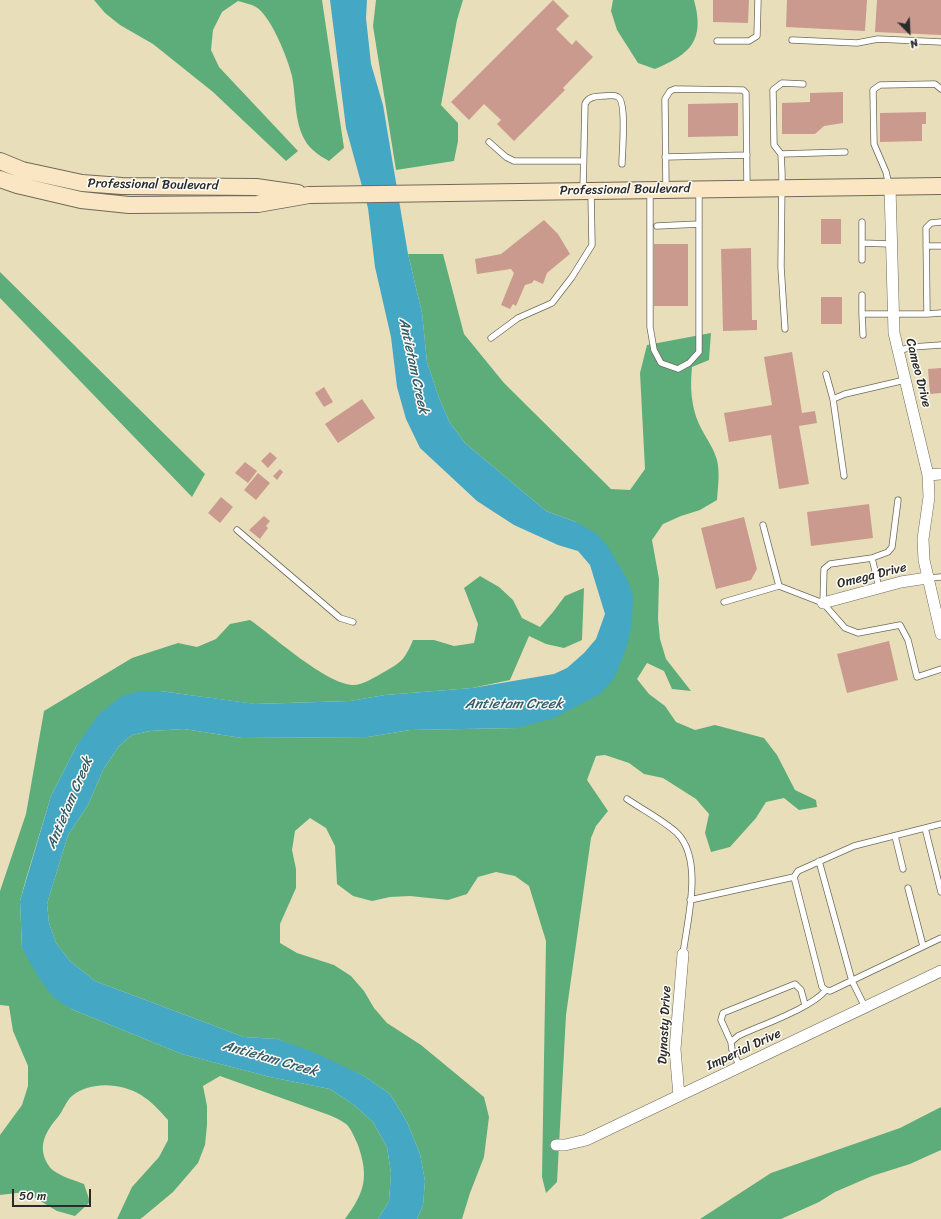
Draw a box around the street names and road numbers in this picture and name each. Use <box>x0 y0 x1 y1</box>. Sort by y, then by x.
street label: Professional Boulevard <box>87 176 219 194</box>
street label: Professional Boulevard <box>559 181 691 199</box>
street label: Cameo Drive <box>902 337 934 409</box>
street label: Omega Drive <box>836 560 908 592</box>
street label: Dynasty Drive <box>655 985 675 1065</box>
street label: Imperial Drive <box>704 1026 784 1074</box>

